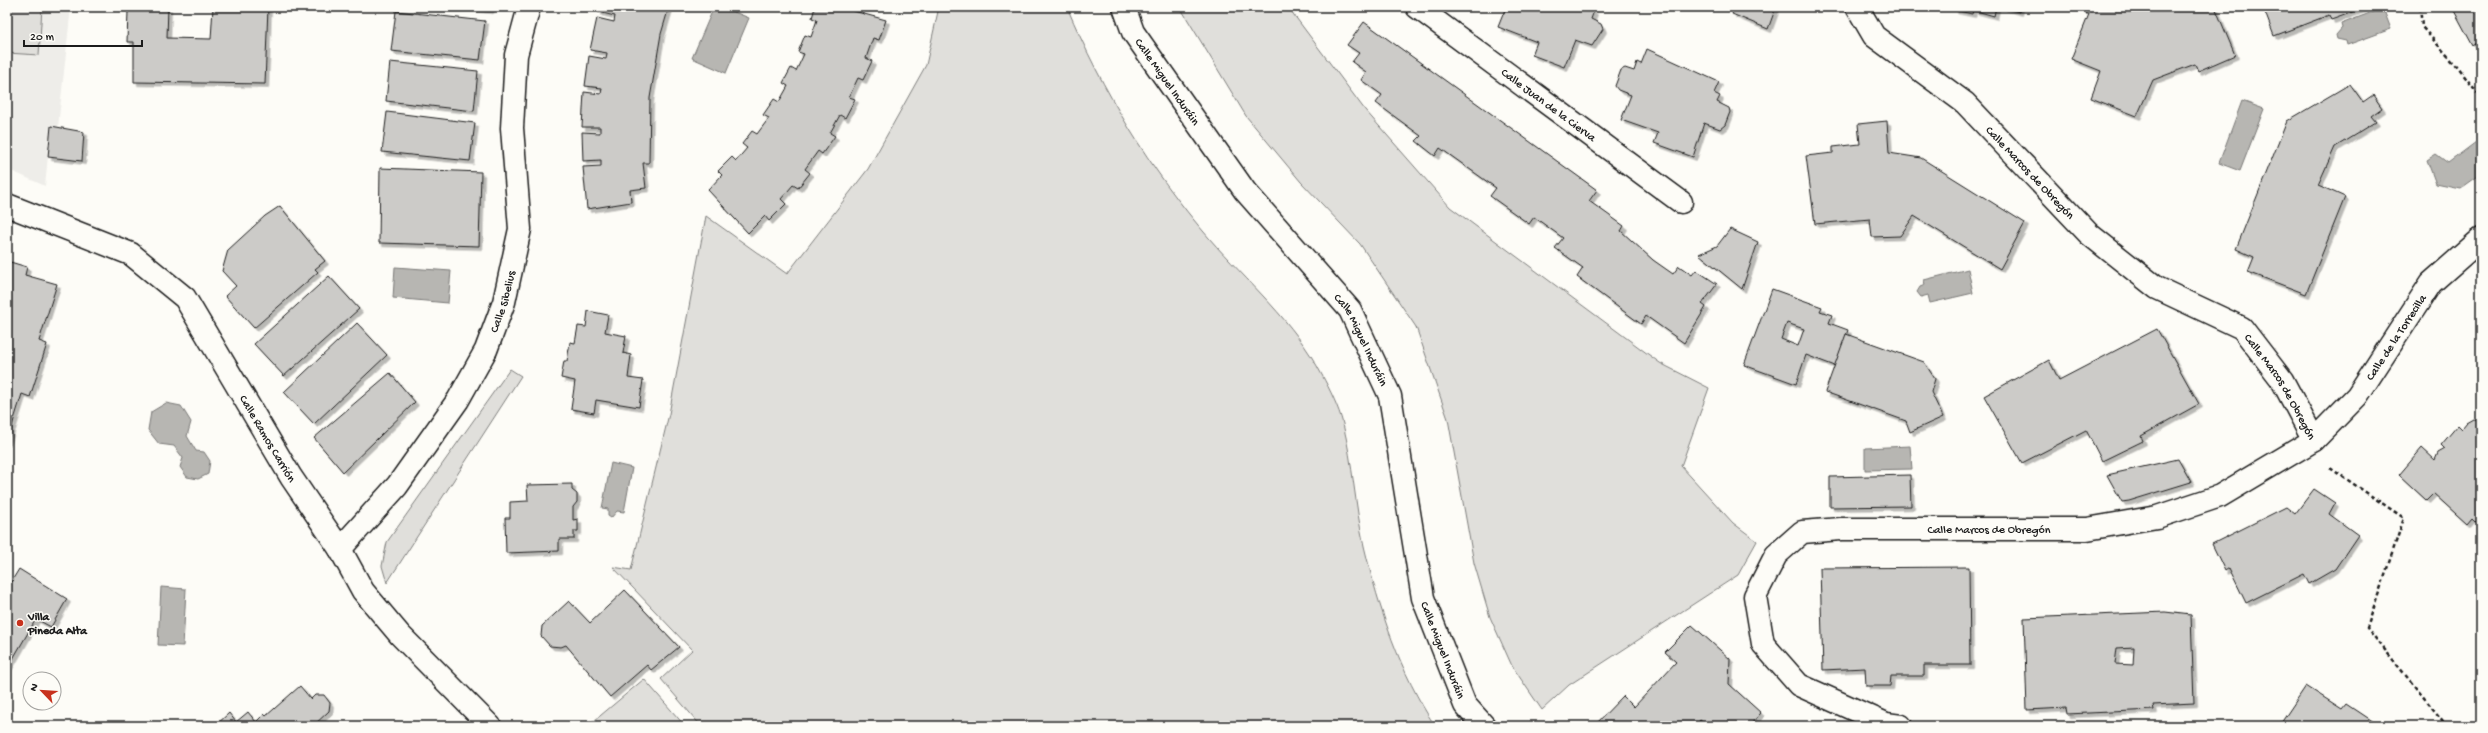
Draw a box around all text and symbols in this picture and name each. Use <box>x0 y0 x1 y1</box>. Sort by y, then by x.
scale bar <box>24 22 142 48</box>
text: 20 m <box>30 31 55 45</box>
street label: Calle Miguel Induráin <box>1131 36 1202 129</box>
street label: Calle Juan de la Cierva <box>1497 66 1598 146</box>
street label: Calle Marcos de Obregón <box>1982 124 2077 223</box>
street label: Calle Sibelius <box>488 269 520 335</box>
street label: Calle Miguel Induráin <box>1330 291 1390 389</box>
street label: Calle de la Torrecilla <box>2364 292 2431 384</box>
street label: Calle Marcos de Obregón <box>2240 332 2318 443</box>
street label: Calle Ramos Carrión <box>235 393 298 486</box>
street label: Calle Marcos de Obregón <box>1927 524 2051 538</box>
street label: Calle Miguel Induráin <box>1416 600 1467 701</box>
place label: Villa Pineda Alta <box>27 611 88 639</box>
marker: Villa Pineda Alta <box>15 618 25 628</box>
north arrow <box>22 671 62 711</box>
text: N <box>28 682 42 693</box>

